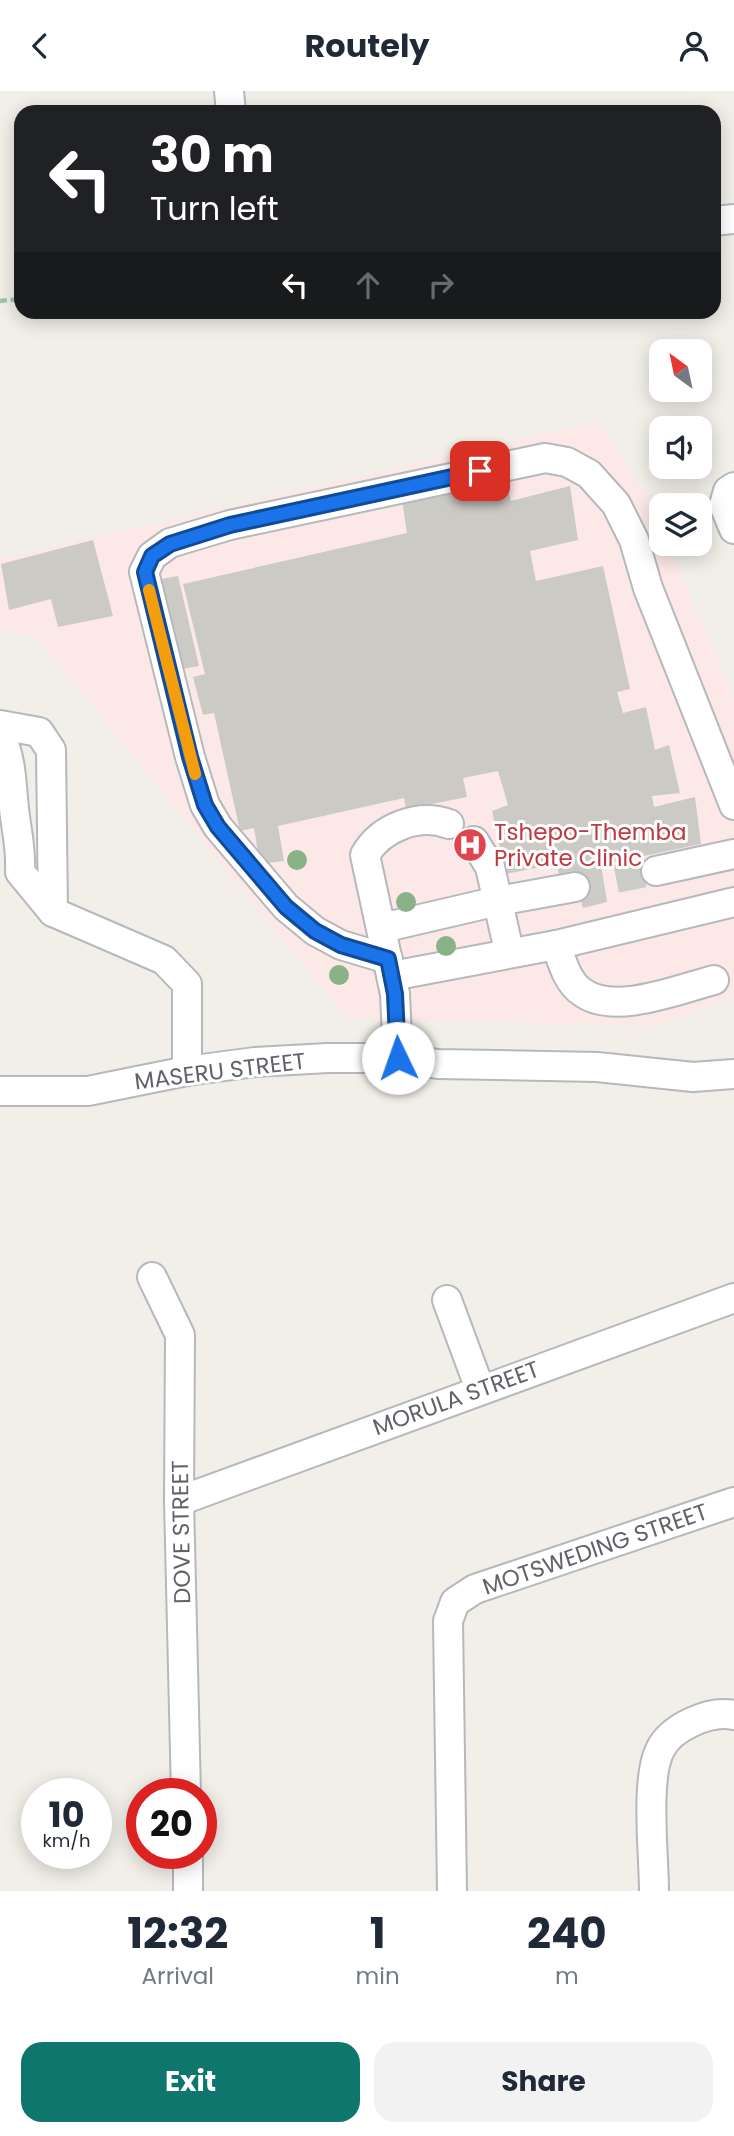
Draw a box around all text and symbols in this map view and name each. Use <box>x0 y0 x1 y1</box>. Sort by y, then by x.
text: Routely <box>304 23 430 68</box>
icon: back <box>21 27 59 65</box>
icon: person <box>675 27 713 65</box>
text: 30 m <box>150 121 274 189</box>
icon: left <box>35 133 126 224</box>
text: Turn left <box>150 186 279 231</box>
icon: left <box>276 266 314 304</box>
icon: ahead <box>349 266 387 304</box>
icon: right <box>422 266 460 304</box>
north arrow <box>649 339 712 403</box>
map controls <box>649 339 712 556</box>
button: sound <box>649 416 712 479</box>
pin <box>450 441 510 501</box>
icon: arrive <box>461 452 499 490</box>
button: layers <box>649 493 712 556</box>
place label: Tshepo-Themba Private Clinic <box>494 816 687 874</box>
hospital icon: Tshepo-Themba Private Clinic <box>451 826 489 864</box>
position arrow <box>361 1021 435 1095</box>
street label: MASERU STREET <box>133 1045 307 1097</box>
street label: MORULA STREET <box>368 1353 544 1443</box>
street label: DOVE STREET <box>164 1460 198 1604</box>
street label: MOTSWEDING STREET <box>478 1495 712 1603</box>
speed limit sign: 20 <box>126 1778 217 1869</box>
text: 10 <box>49 1790 84 1839</box>
text: km/h <box>43 1828 90 1853</box>
text: 12:32 <box>127 1904 228 1963</box>
text: 1 <box>370 1904 386 1963</box>
text: 240 <box>527 1904 607 1963</box>
text: Arrival <box>142 1960 214 1992</box>
text: min <box>356 1960 400 1992</box>
text: m <box>555 1960 579 1992</box>
button: Exit <box>21 2042 360 2122</box>
button: Share <box>374 2042 713 2122</box>

